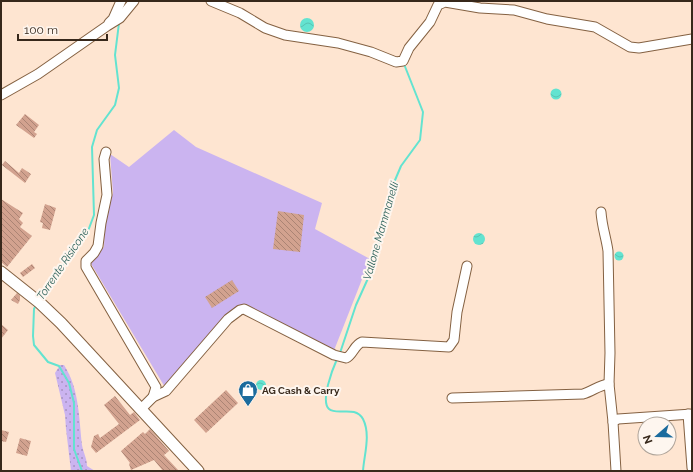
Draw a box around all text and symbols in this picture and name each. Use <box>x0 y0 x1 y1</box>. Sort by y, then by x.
scale bar <box>18 16 107 42</box>
text: 100 m <box>24 23 58 37</box>
water label: Vallone Mammanelli <box>361 180 401 282</box>
water label: Torrente Risicone <box>34 226 92 302</box>
shop icon: AG Cash & Carry <box>237 379 259 407</box>
place label: AG Cash & Carry <box>262 385 340 396</box>
north arrow <box>637 416 677 456</box>
text: N <box>641 433 656 445</box>

